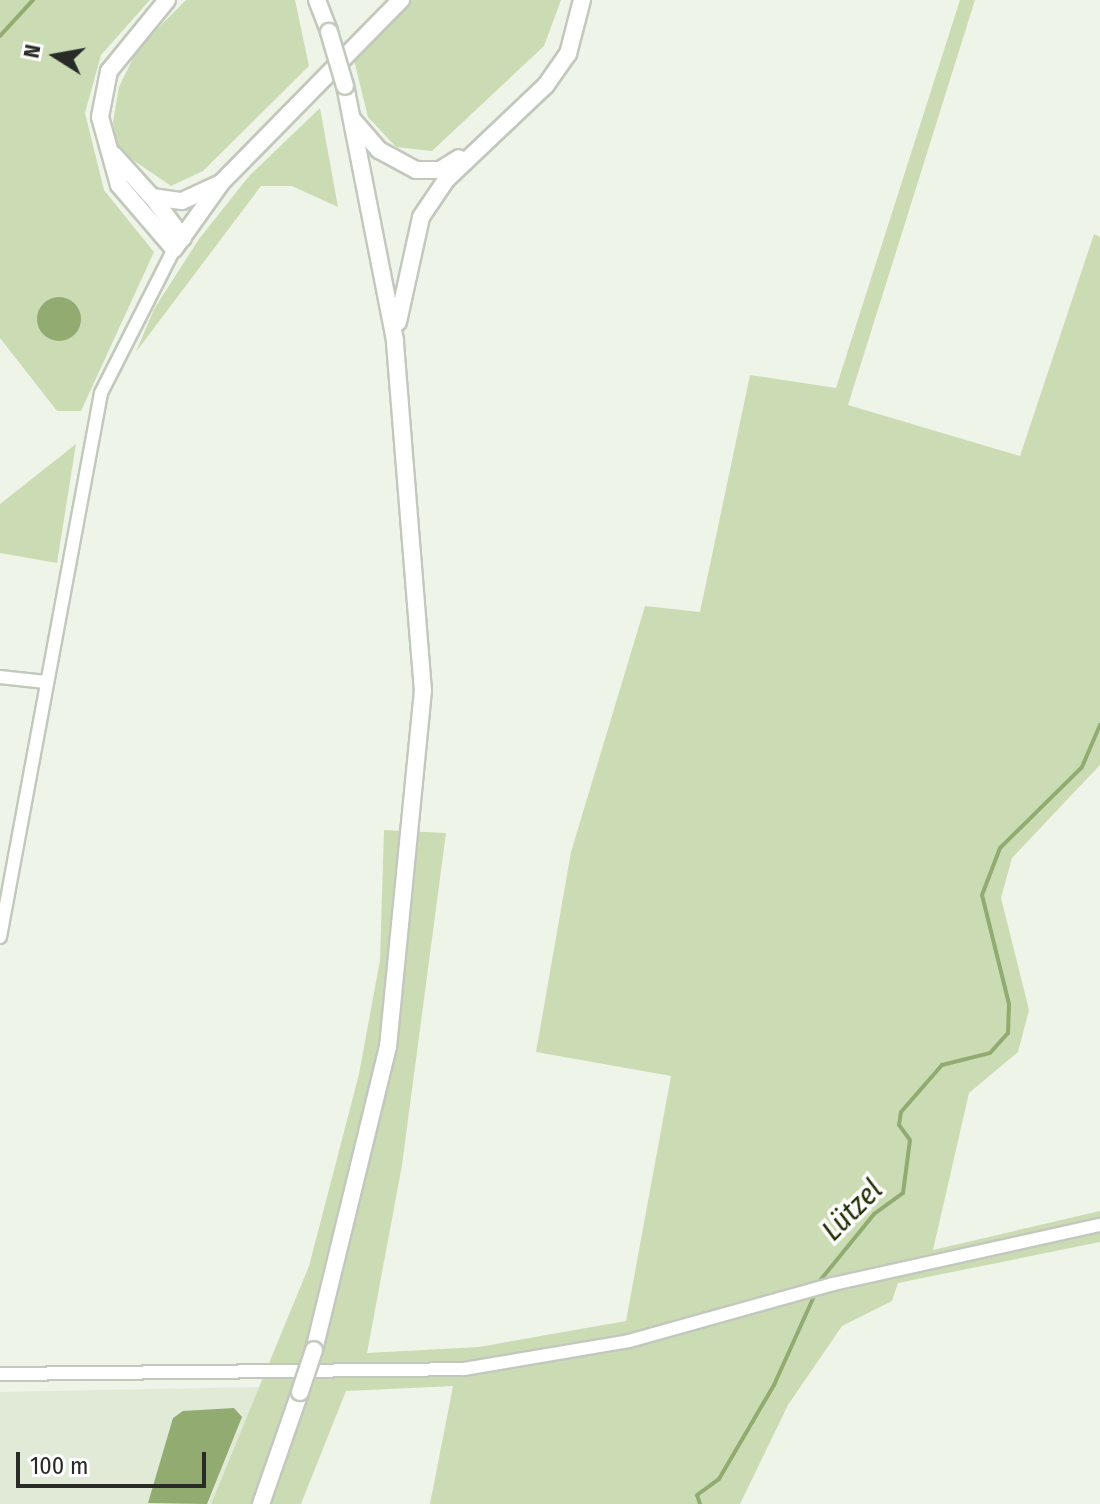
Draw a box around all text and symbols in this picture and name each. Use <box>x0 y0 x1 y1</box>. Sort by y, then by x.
north arrow <box>16 16 96 96</box>
text: N <box>17 42 46 60</box>
water label: Lützel <box>814 1172 890 1248</box>
scale bar <box>20 1436 210 1486</box>
text: 100 m <box>30 1452 88 1480</box>

